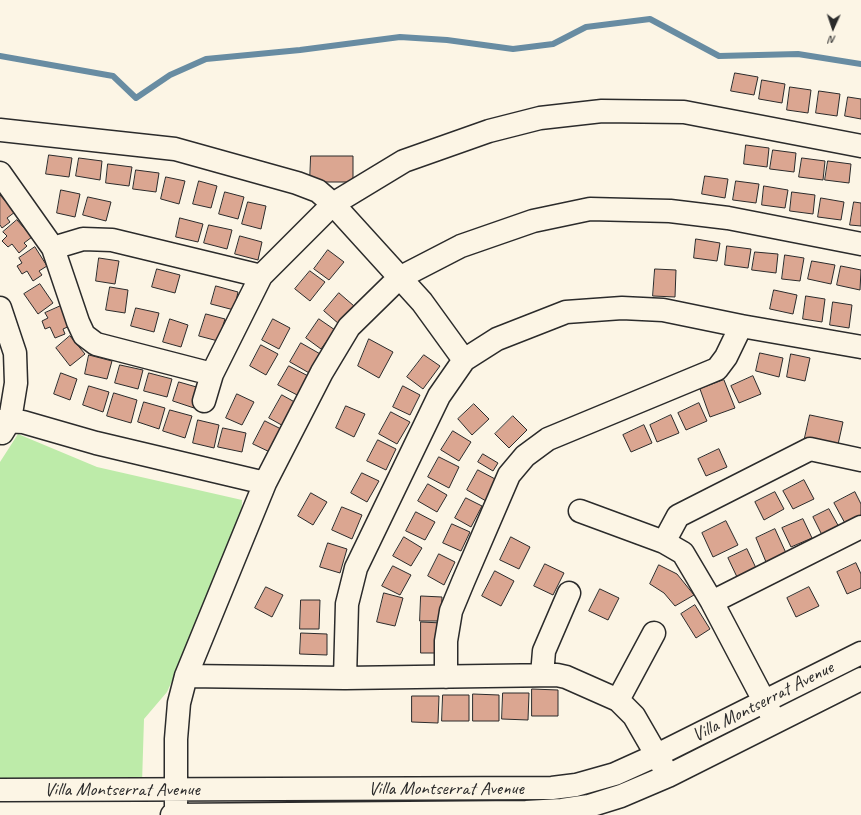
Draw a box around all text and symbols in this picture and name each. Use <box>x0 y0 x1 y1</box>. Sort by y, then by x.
north arrow <box>813 8 853 48</box>
text: N <box>829 33 836 47</box>
street label: Villa Montserrat Avenue <box>689 657 837 747</box>
street label: Villa Montserrat Avenue <box>368 778 524 800</box>
street label: Villa Montserrat Avenue <box>44 779 200 801</box>

